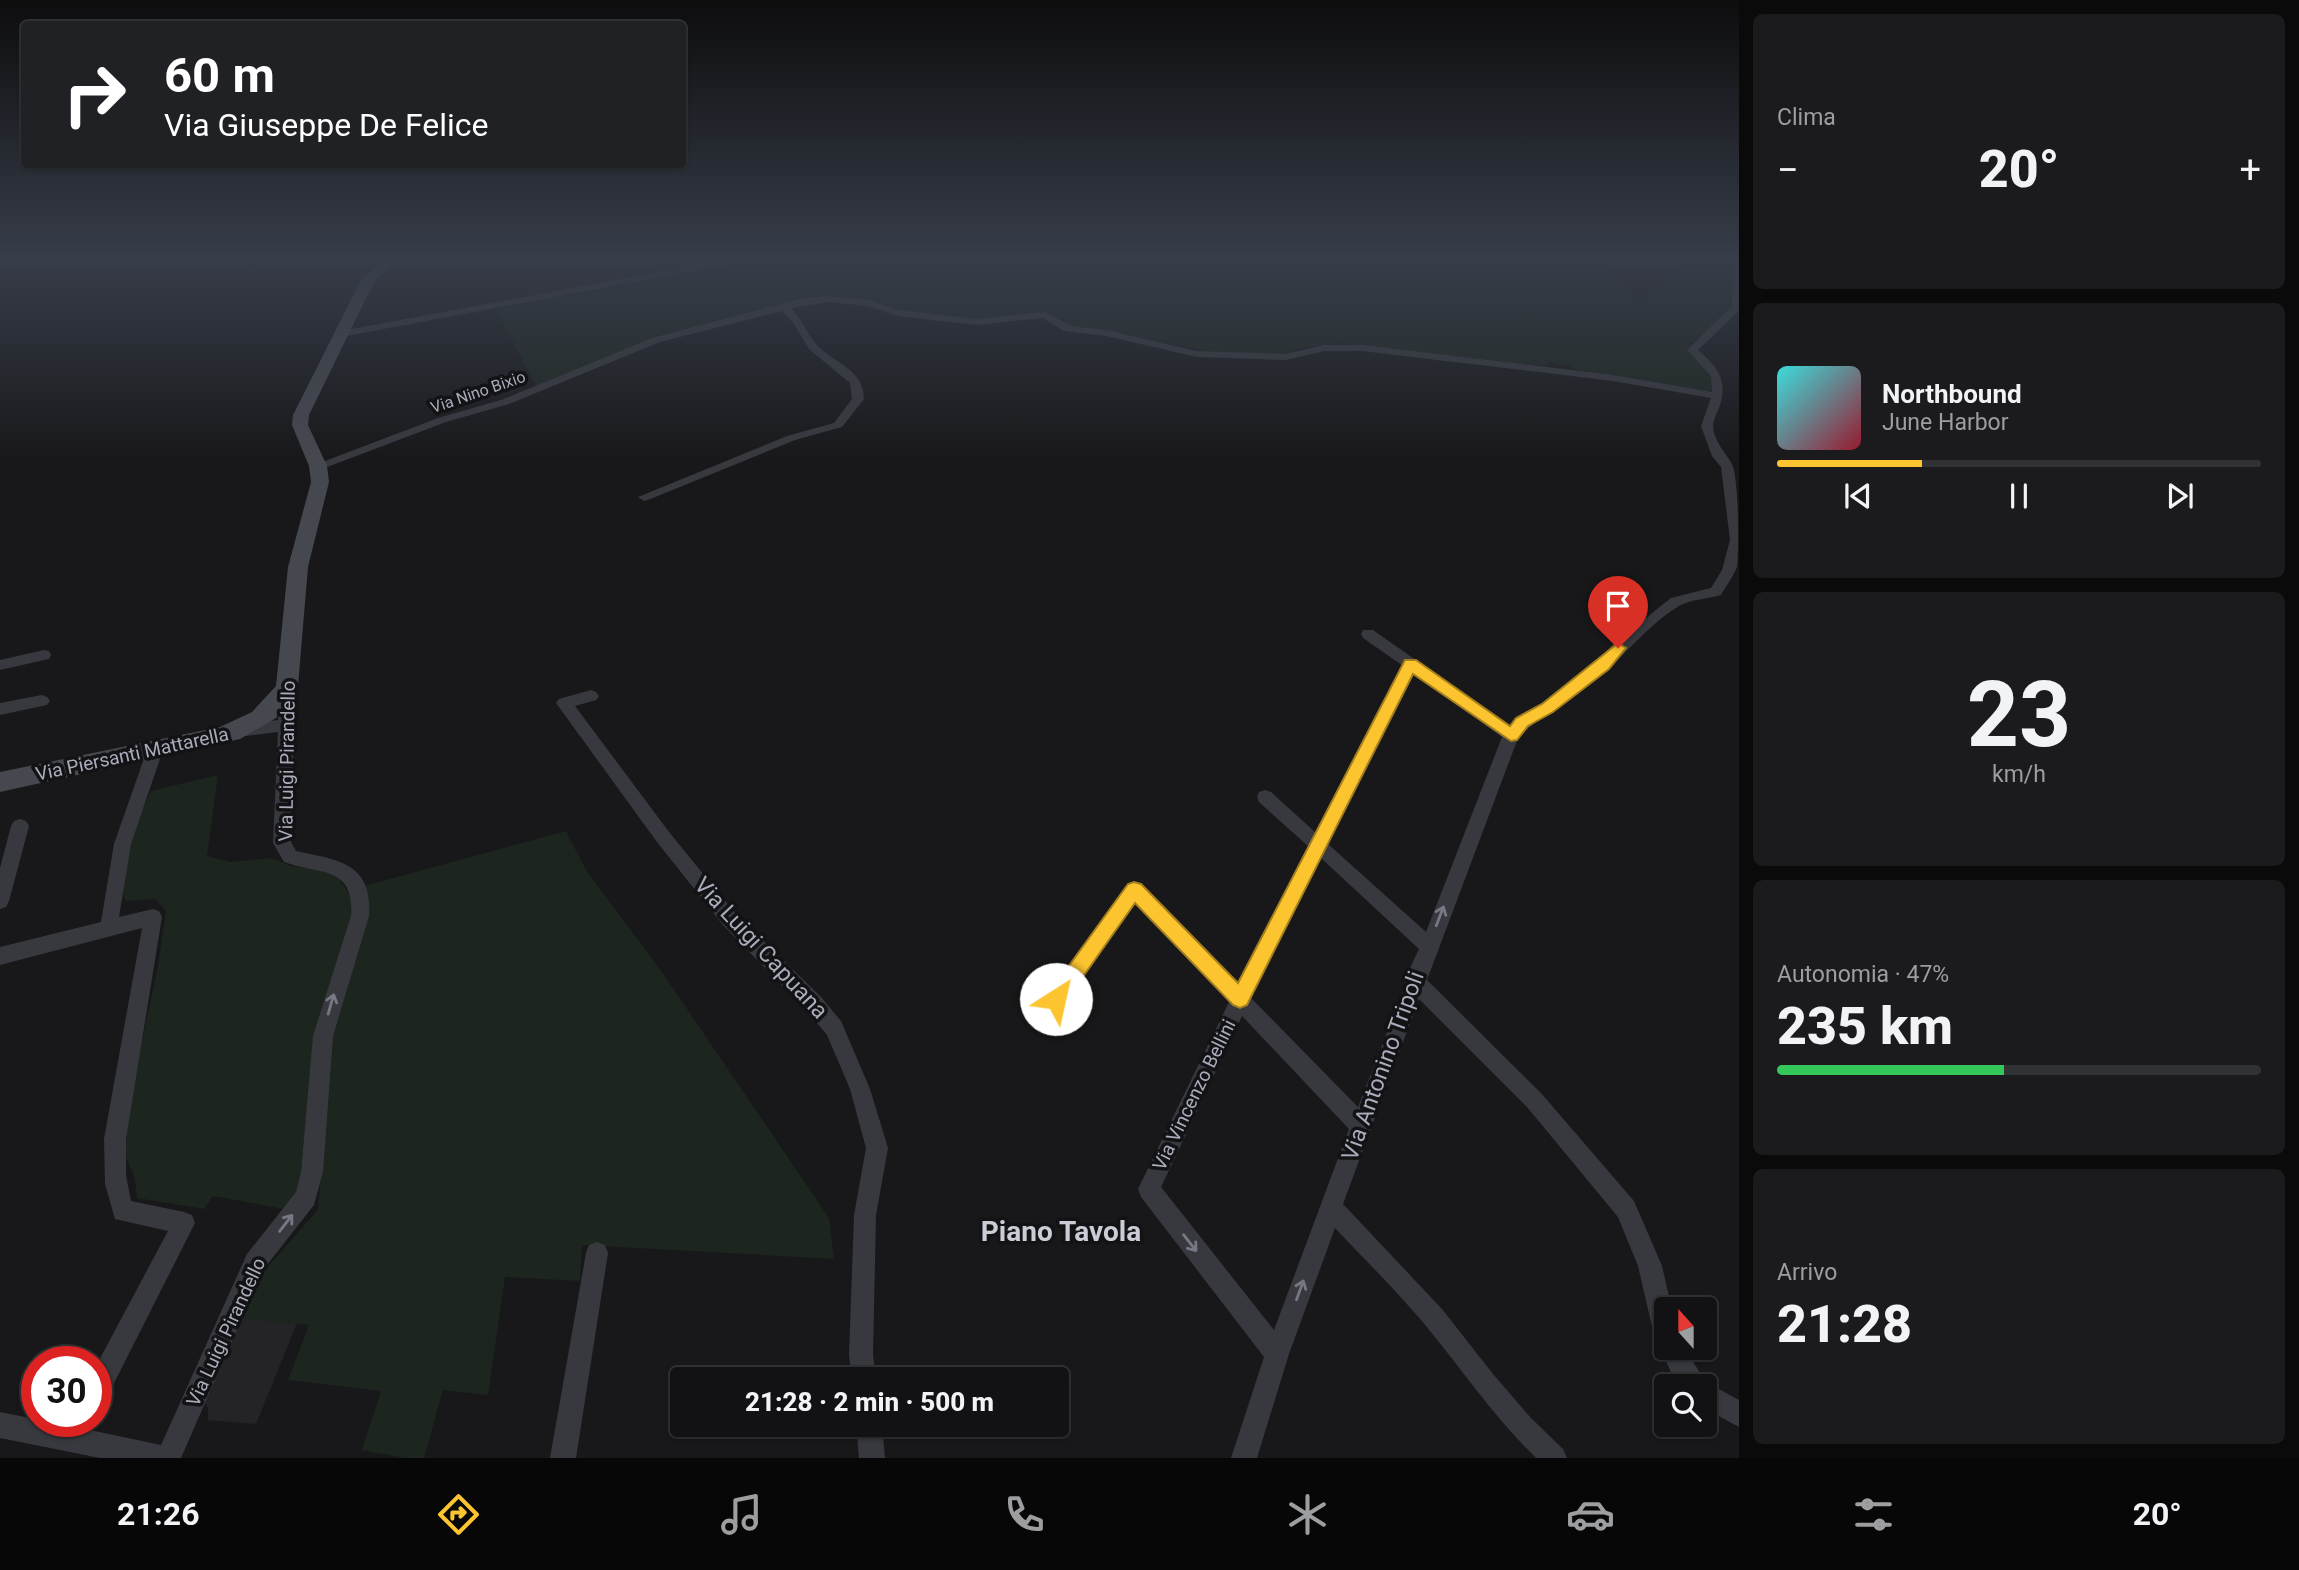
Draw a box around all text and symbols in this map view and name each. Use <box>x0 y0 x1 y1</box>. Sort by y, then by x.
text: 60 m <box>164 47 275 104</box>
icon: right <box>49 49 140 140</box>
text: Clima <box>1777 104 1836 131</box>
text: Via Giuseppe De Felice <box>164 106 489 144</box>
text: 20° <box>1979 139 2059 200</box>
text: − <box>1777 148 1799 192</box>
text: + <box>2239 148 2261 192</box>
street label: Via Nino Bixio <box>428 367 528 417</box>
text: Northbound <box>1882 379 2022 409</box>
text: June Harbor <box>1882 409 2009 436</box>
icon: previous <box>1839 477 1877 515</box>
icon: pause <box>2000 477 2038 515</box>
icon: next <box>2161 477 2199 515</box>
pin <box>1588 576 1648 648</box>
icon: arrive <box>1599 587 1637 625</box>
text: 23 <box>1967 662 2071 768</box>
street label: Via Luigi Pirandello <box>274 680 300 842</box>
street label: Via Piersanti Mattarella <box>33 722 231 786</box>
text: km/h <box>1992 761 2046 788</box>
street label: Via Luigi Capuana <box>689 872 833 1024</box>
one-way arrow <box>1434 906 1447 928</box>
text: Autonomia · 47% <box>1777 961 1949 988</box>
position arrow <box>1019 962 1093 1036</box>
street label: Via Antonino Tripoli <box>1336 968 1430 1164</box>
one-way arrow <box>325 994 338 1016</box>
text: 235 km <box>1777 996 1953 1057</box>
street label: Via Vincenzo Bellini <box>1147 1016 1241 1174</box>
one-way arrow <box>278 1214 293 1233</box>
district label: Piano Tavola <box>981 1215 1141 1248</box>
one-way arrow <box>1183 1233 1198 1252</box>
street label: Via Luigi Pirandello <box>182 1254 270 1410</box>
text: Arrivo <box>1777 1259 1837 1286</box>
one-way arrow <box>1295 1279 1308 1301</box>
text: 21:28 <box>1777 1294 1912 1355</box>
north arrow <box>1654 1297 1717 1360</box>
map controls <box>1654 1297 1717 1437</box>
speed limit sign: 30 <box>21 1346 112 1437</box>
button: search <box>1654 1374 1717 1437</box>
text: 21:28 · 2 min · 500 m <box>745 1387 994 1417</box>
icon: directions <box>434 1490 483 1539</box>
icon: music <box>717 1490 766 1539</box>
icon: phone <box>1000 1490 1049 1539</box>
icon: climate <box>1283 1490 1332 1539</box>
icon: car <box>1566 1490 1615 1539</box>
icon: filters <box>1849 1490 1898 1539</box>
text: 21:26 <box>117 1495 200 1533</box>
text: 20° <box>2133 1495 2182 1533</box>

